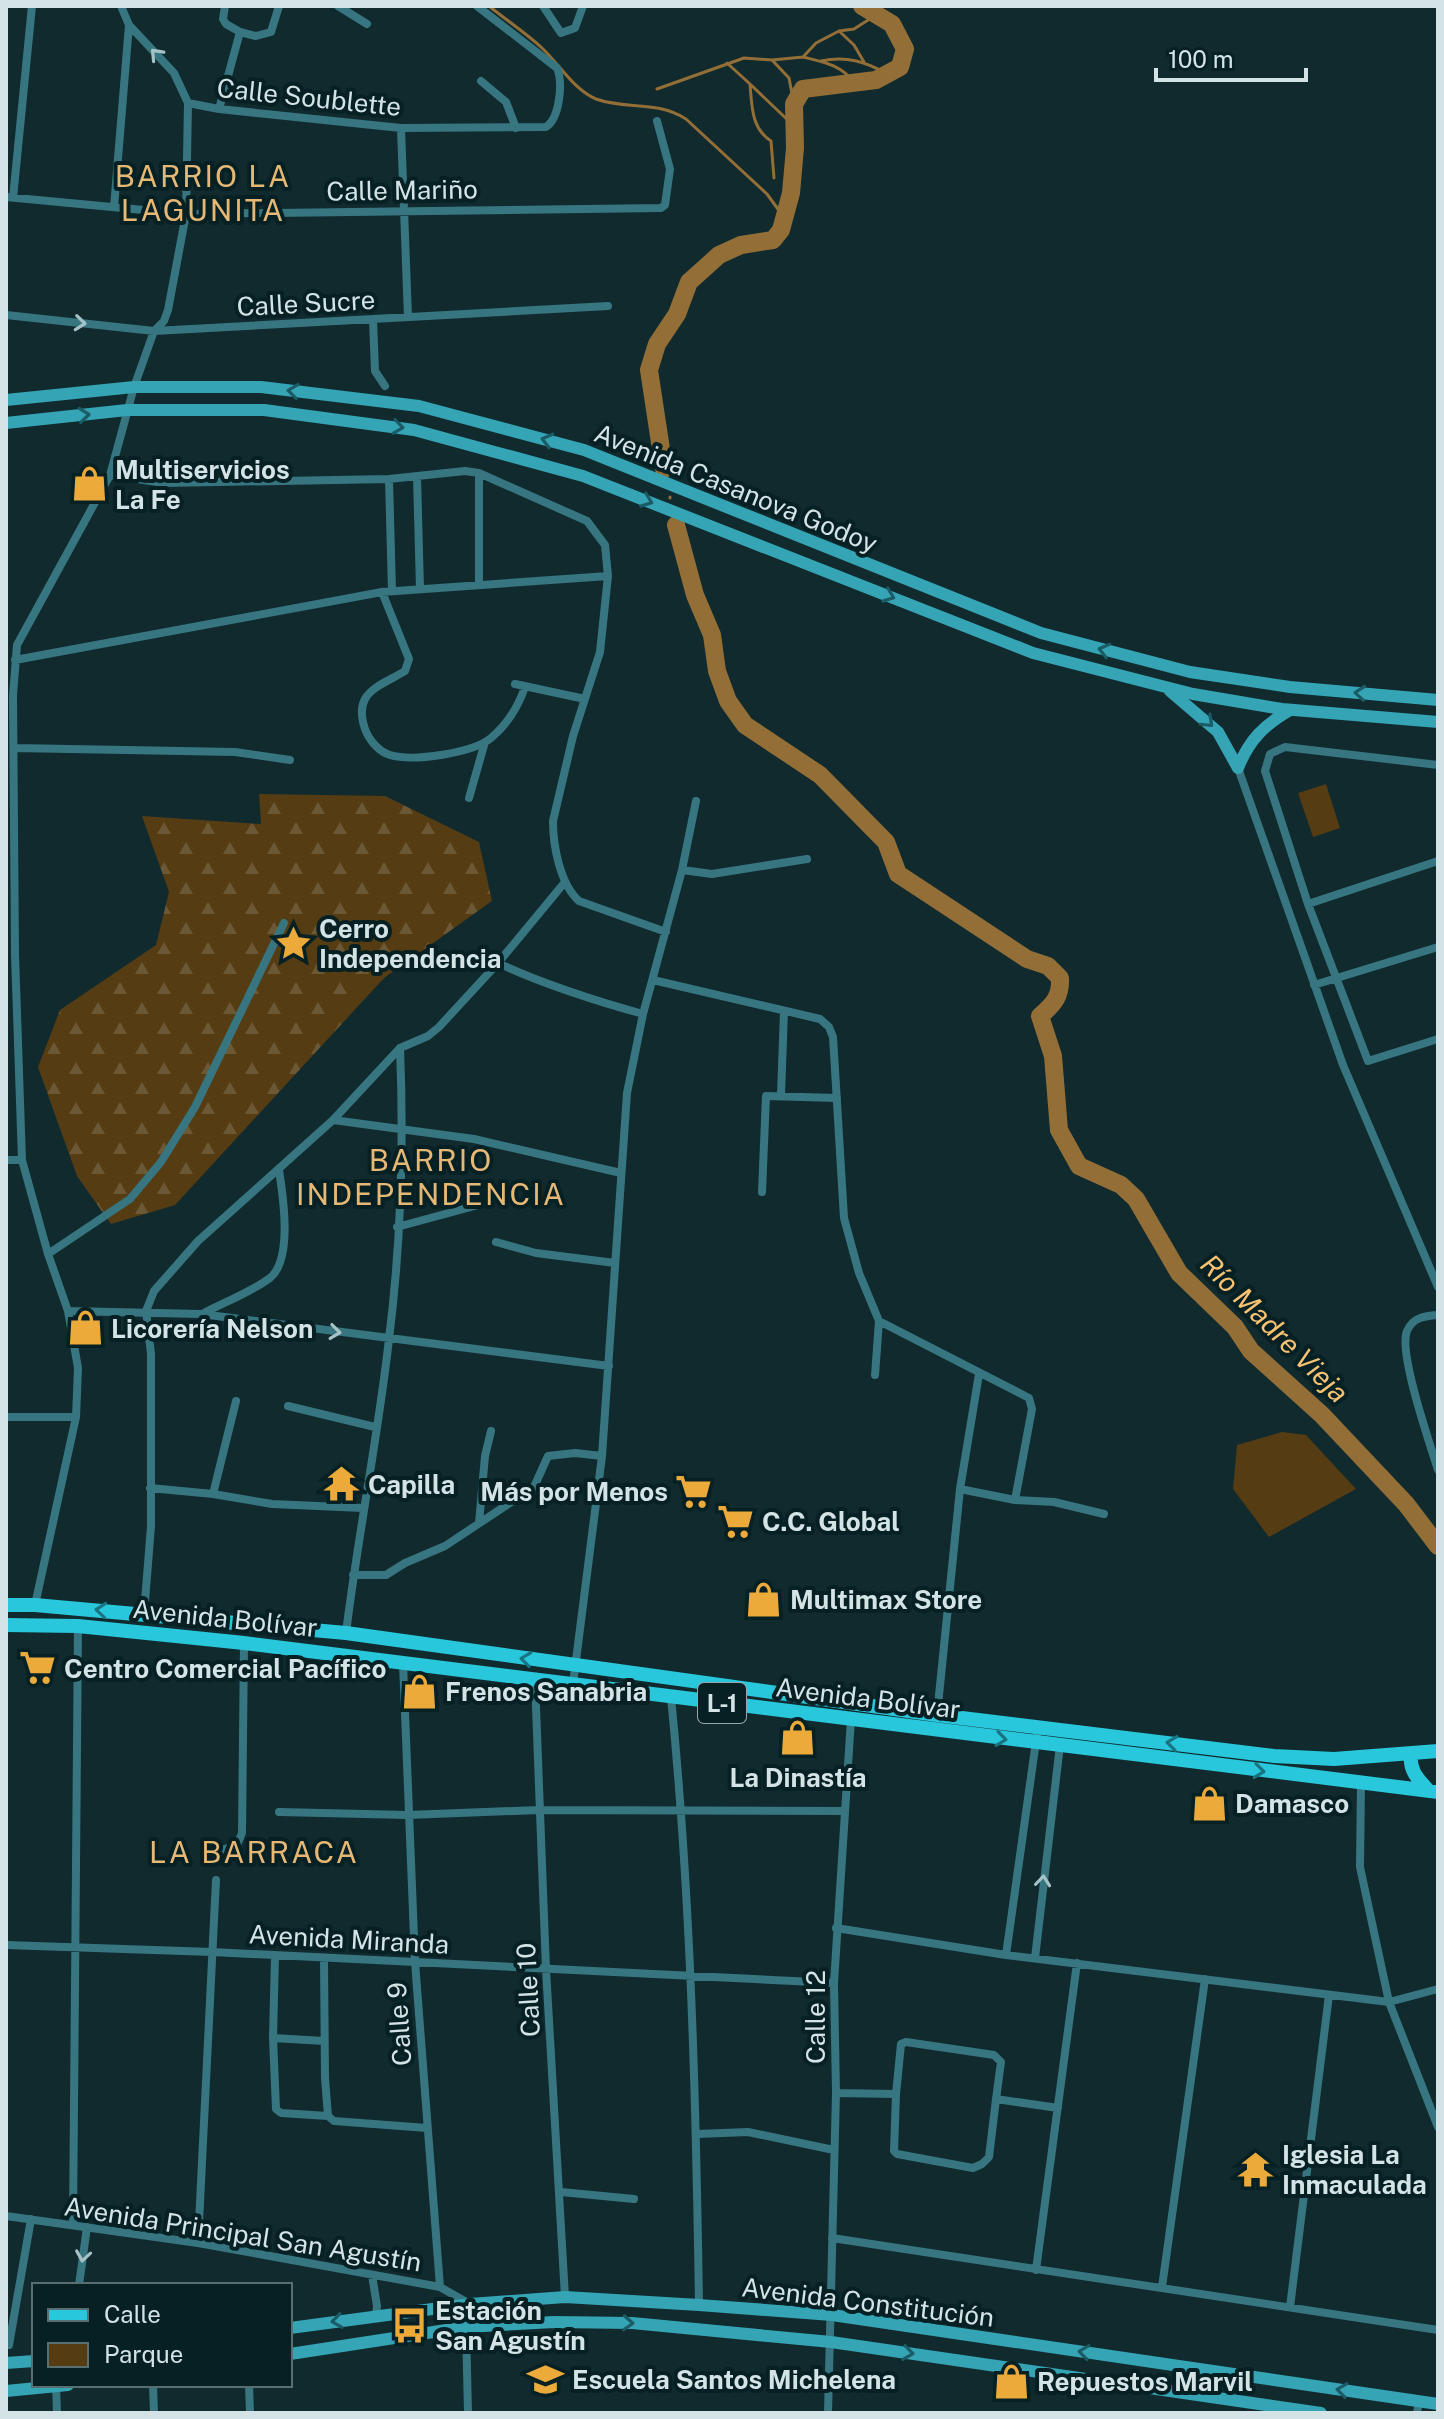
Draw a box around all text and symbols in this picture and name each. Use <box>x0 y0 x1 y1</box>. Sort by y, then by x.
scale bar <box>1156 32 1306 82</box>
text: 100 m <box>1168 45 1234 73</box>
one-way arrow <box>151 48 165 63</box>
street label: Calle Soublette <box>215 72 403 122</box>
district label: BARRIO LA LAGUNITA <box>115 158 291 228</box>
street label: Calle Mariño <box>326 173 478 207</box>
street label: Calle Sucre <box>236 284 376 322</box>
one-way arrow <box>74 314 87 331</box>
one-way arrow <box>286 382 299 399</box>
one-way arrow <box>78 406 91 423</box>
street label: Avenida Casanova Godoy <box>590 417 882 559</box>
one-way arrow <box>392 419 405 436</box>
one-way arrow <box>541 433 555 449</box>
place label: Multiservicios La Fe <box>115 454 290 515</box>
shop icon: Multiservicios La Fe <box>70 465 108 503</box>
one-way arrow <box>639 491 653 508</box>
one-way arrow <box>881 586 895 603</box>
one-way arrow <box>1098 642 1112 659</box>
one-way arrow <box>1353 685 1366 702</box>
one-way arrow <box>1199 713 1213 728</box>
place label: Cerro Independencia <box>319 913 501 974</box>
place icon: Cerro Independencia <box>274 924 312 962</box>
district label: BARRIO INDEPENDENCIA <box>296 1142 566 1212</box>
water label: Río Madre Vieja <box>1194 1247 1356 1409</box>
shop icon: Licorería Nelson <box>66 1309 104 1347</box>
place label: Licorería Nelson <box>111 1313 313 1344</box>
one-way arrow <box>329 1323 342 1340</box>
temple icon: Capilla <box>323 1465 361 1503</box>
place label: Capilla <box>368 1469 455 1500</box>
supermarket icon: Más por Menos <box>675 1472 713 1510</box>
place label: Más por Menos <box>480 1476 668 1507</box>
supermarket icon: C.C. Global <box>717 1502 755 1540</box>
place label: C.C. Global <box>762 1506 900 1537</box>
shop icon: Multimax Store <box>745 1580 783 1618</box>
place label: Multimax Store <box>790 1584 982 1615</box>
street label: Avenida Bolívar <box>131 1593 319 1643</box>
one-way arrow <box>94 1602 107 1619</box>
supermarket icon: Centro Comercial Pacífico <box>19 1649 57 1687</box>
one-way arrow <box>519 1650 532 1667</box>
place label: Centro Comercial Pacífico <box>64 1653 387 1684</box>
street label: Avenida Bolívar <box>774 1671 962 1725</box>
shop icon: Frenos Sanabria <box>400 1672 438 1710</box>
place label: Frenos Sanabria <box>445 1676 647 1707</box>
road number: L-1 <box>698 1683 746 1723</box>
shop icon: La Dinastía <box>779 1719 817 1757</box>
one-way arrow <box>994 1730 1008 1747</box>
one-way arrow <box>1165 1735 1178 1752</box>
place label: La Dinastía <box>729 1762 867 1793</box>
one-way arrow <box>1252 1762 1266 1779</box>
shop icon: Damasco <box>1190 1784 1228 1822</box>
place label: Damasco <box>1235 1788 1349 1819</box>
district label: LA BARRACA <box>149 1834 359 1870</box>
one-way arrow <box>1035 1874 1052 1887</box>
street label: Avenida Miranda <box>248 1918 450 1960</box>
street label: Calle 10 <box>510 1942 546 2038</box>
street label: Calle 12 <box>800 1970 831 2064</box>
street label: Calle 9 <box>381 1981 417 2067</box>
place label: Iglesia La Inmaculada <box>1282 2139 1427 2200</box>
temple icon: Iglesia La Inmaculada <box>1237 2150 1275 2188</box>
street label: Avenida Principal San Agustín <box>62 2190 424 2278</box>
one-way arrow <box>75 2249 92 2263</box>
street label: Avenida Constitución <box>740 2271 996 2333</box>
legend <box>32 2283 292 2387</box>
place label: Estación San Agustín <box>435 2295 586 2356</box>
text: Calle <box>104 2300 161 2328</box>
bus stop icon: Estación San Agustín <box>390 2306 428 2344</box>
one-way arrow <box>330 2313 343 2330</box>
one-way arrow <box>622 2315 635 2332</box>
text: Parque <box>104 2340 183 2368</box>
one-way arrow <box>901 2344 915 2361</box>
one-way arrow <box>1077 2344 1091 2361</box>
school or university icon: Escuela Santos Michelena <box>527 2360 565 2398</box>
shop icon: Repuestos Marvil <box>992 2362 1030 2400</box>
place label: Escuela Santos Michelena <box>572 2364 896 2395</box>
place label: Repuestos Marvil <box>1037 2366 1253 2397</box>
one-way arrow <box>1335 2382 1348 2399</box>

